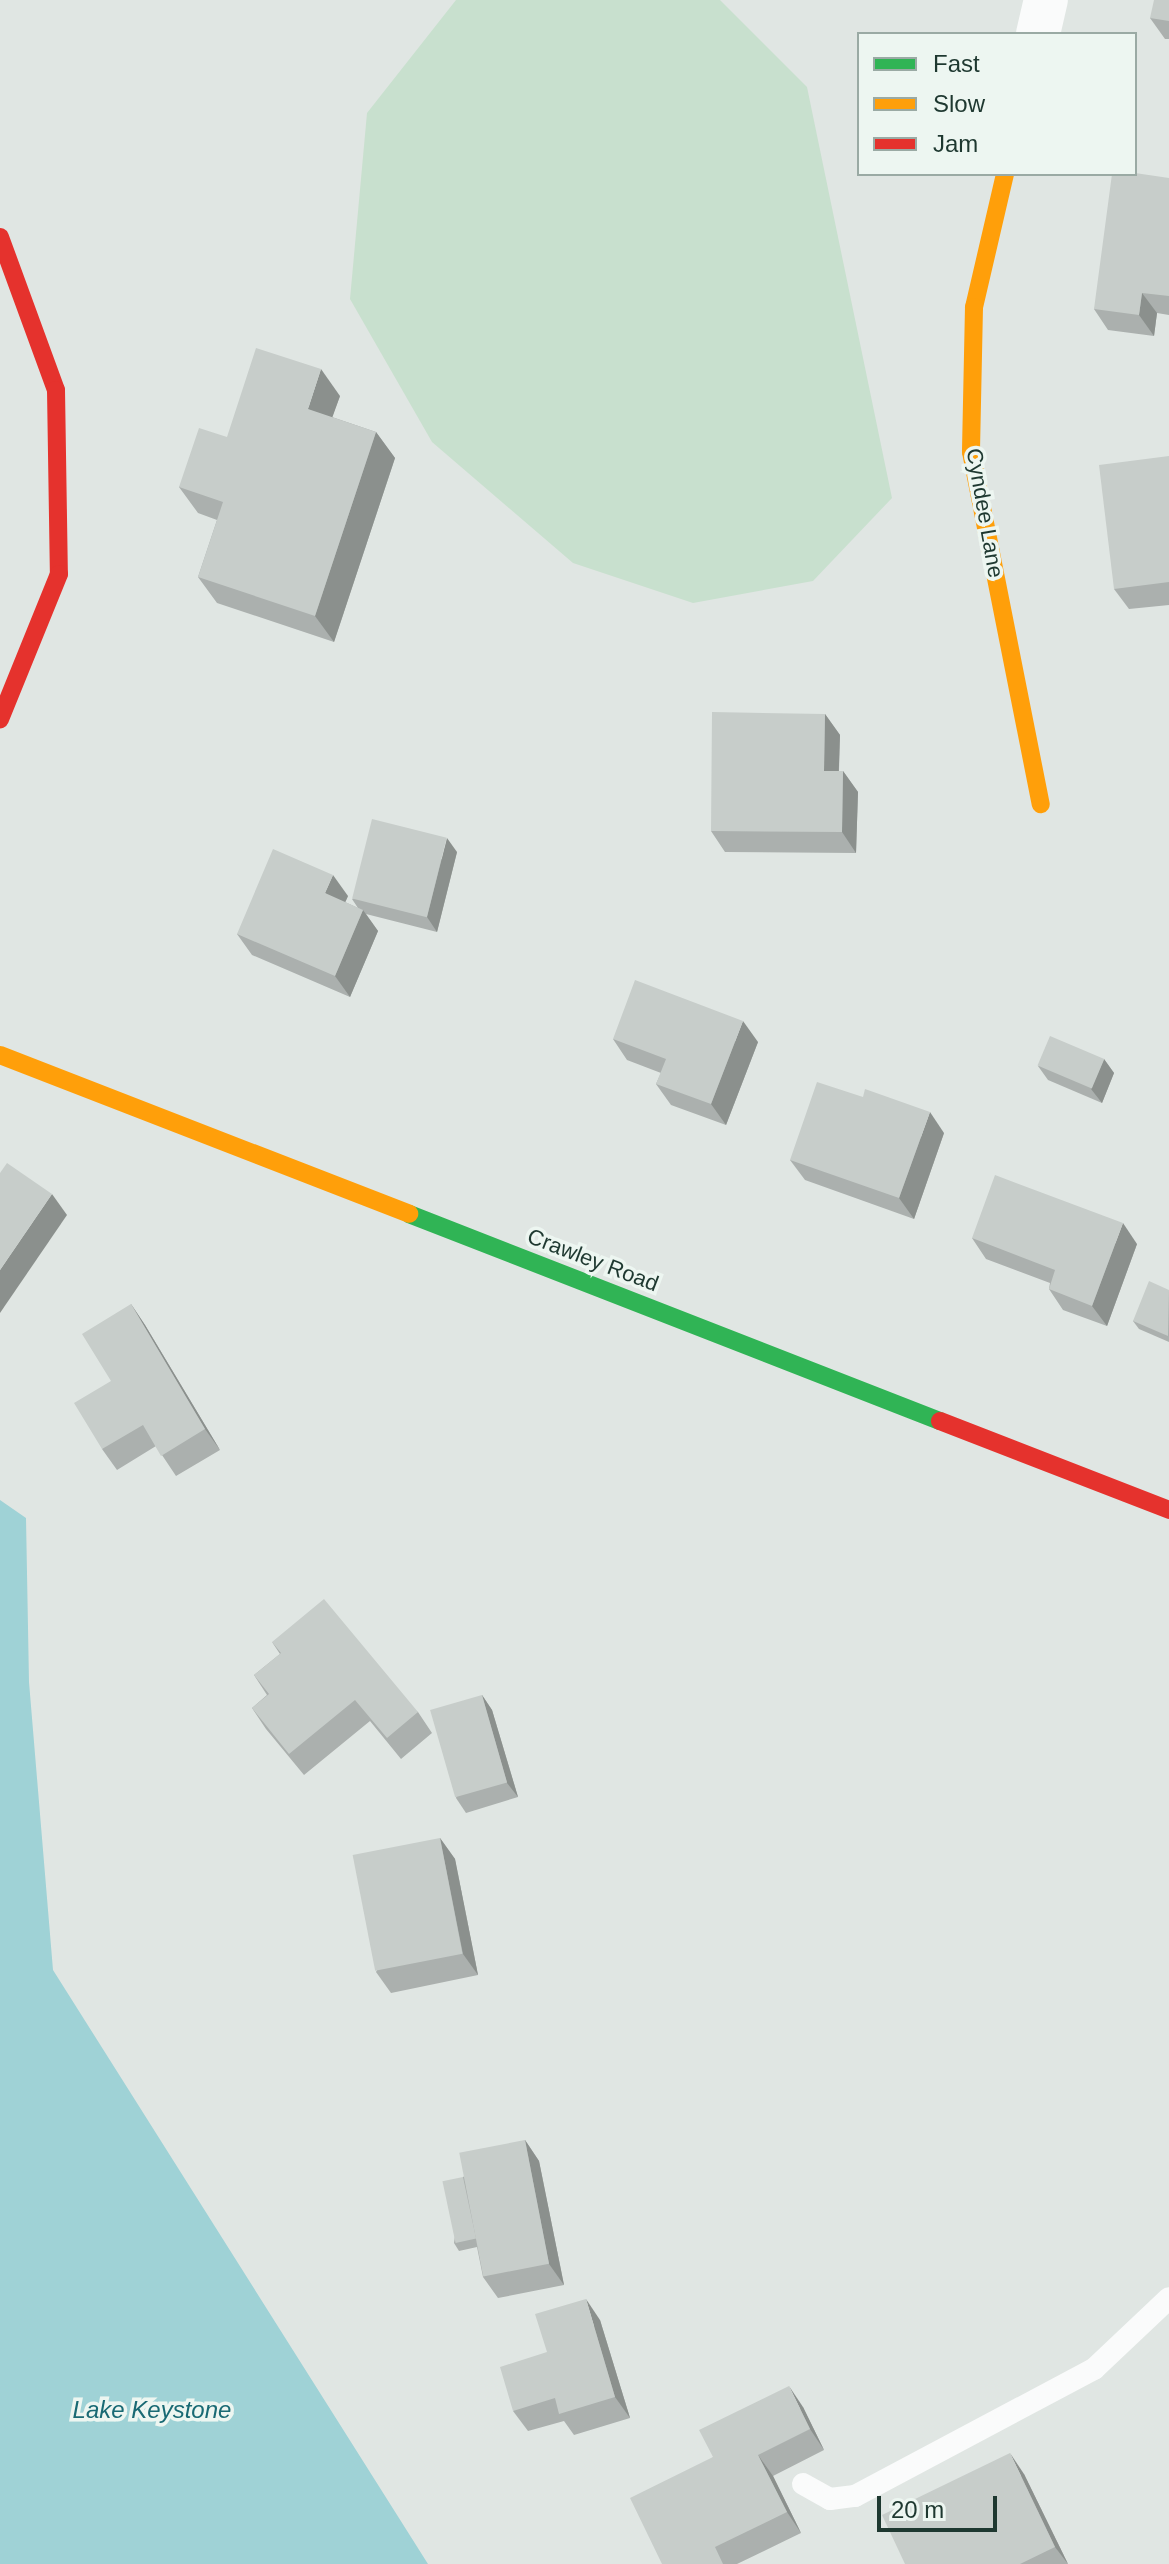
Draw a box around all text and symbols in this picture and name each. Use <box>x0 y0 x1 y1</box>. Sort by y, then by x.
legend <box>857 32 1137 176</box>
text: Fast <box>933 50 980 77</box>
text: Slow <box>933 90 985 117</box>
text: Jam <box>933 130 978 157</box>
street label: Cyndee Lane <box>961 446 1009 580</box>
street label: Crawley Road <box>524 1223 662 1297</box>
water label: Lake Keystone <box>73 2396 231 2424</box>
scale bar <box>881 2480 1001 2530</box>
text: 20 m <box>891 2496 944 2523</box>

